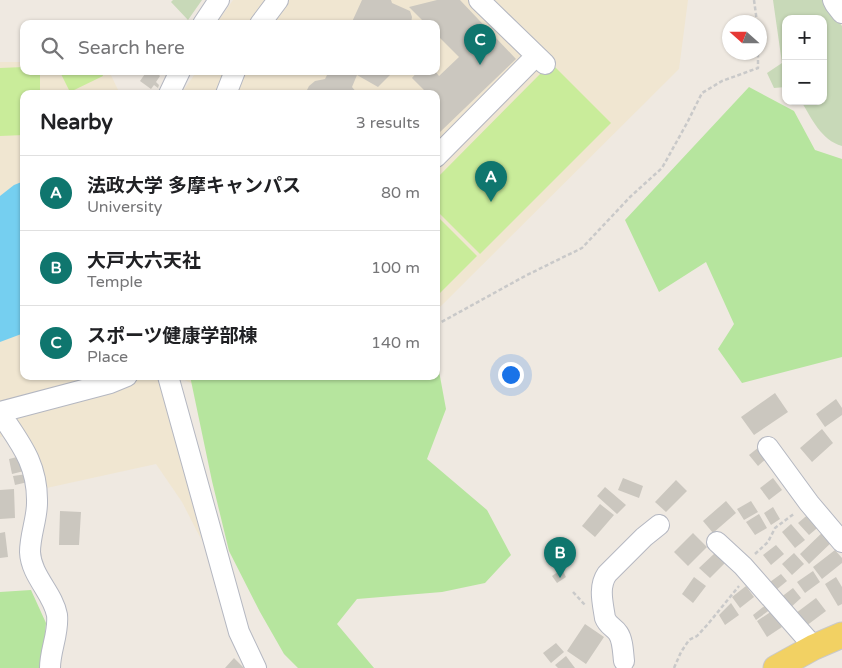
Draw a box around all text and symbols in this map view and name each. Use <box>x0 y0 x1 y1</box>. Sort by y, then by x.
north arrow <box>722 15 767 60</box>
map controls <box>782 15 827 105</box>
button: + <box>782 15 827 60</box>
search box <box>20 20 440 75</box>
pin: C <box>464 24 496 65</box>
icon: search <box>38 34 66 62</box>
text: Search here <box>78 37 185 59</box>
button: − <box>782 60 827 105</box>
text: Nearby <box>40 110 113 135</box>
text: 3 results <box>356 113 420 133</box>
pin: A <box>475 161 507 202</box>
text: 法政大学 多摩キャンパス <box>87 175 301 197</box>
text: A <box>50 183 62 203</box>
text: 80 m <box>381 183 420 203</box>
text: University <box>87 197 162 217</box>
text: 大戸大六天社 <box>87 250 201 272</box>
text: B <box>50 258 62 278</box>
text: 100 m <box>371 258 420 278</box>
text: Temple <box>87 272 143 292</box>
text: スポーツ健康学部棟 <box>87 325 258 347</box>
text: C <box>50 333 62 353</box>
text: 140 m <box>371 333 420 353</box>
text: Place <box>87 347 128 367</box>
your location <box>498 362 524 388</box>
pin: B <box>544 537 576 578</box>

